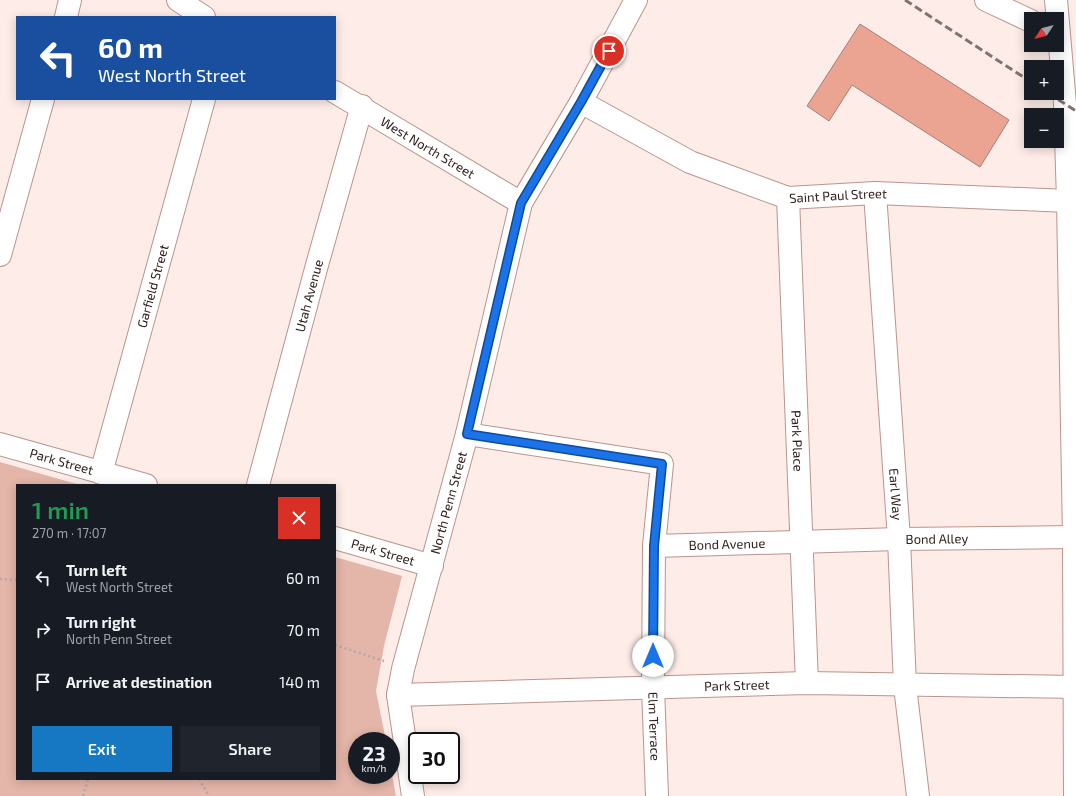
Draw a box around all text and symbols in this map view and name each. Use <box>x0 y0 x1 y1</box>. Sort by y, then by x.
north arrow <box>1024 12 1064 52</box>
map controls <box>1024 12 1064 148</box>
text: 60 m <box>98 30 163 64</box>
icon: left <box>32 32 84 84</box>
pin <box>592 34 626 68</box>
icon: arrive <box>598 40 620 62</box>
button: + <box>1024 60 1064 100</box>
text: West North Street <box>98 64 246 86</box>
button: − <box>1024 108 1064 148</box>
street label: West North Street <box>378 113 478 182</box>
street label: Saint Paul Street <box>789 185 887 206</box>
street label: Garfield Street <box>133 242 172 329</box>
street label: Utah Avenue <box>291 258 326 334</box>
street label: Park Place <box>788 410 807 472</box>
street label: Park Street <box>28 445 95 478</box>
street label: North Penn Street <box>427 449 470 556</box>
street label: Earl Way <box>886 468 906 521</box>
text: 1 min <box>32 495 89 524</box>
button: close <box>278 497 320 539</box>
text: 270 m · 17:07 <box>32 525 106 541</box>
street label: Bond Alley <box>905 530 968 547</box>
street label: Park Street <box>349 535 417 569</box>
street label: Bond Avenue <box>688 535 766 553</box>
text: Turn left <box>66 561 127 579</box>
icon: left <box>32 567 54 589</box>
text: 60 m <box>286 569 320 587</box>
text: West North Street <box>66 579 173 595</box>
text: Turn right <box>66 613 136 631</box>
icon: right <box>32 619 54 641</box>
text: 70 m <box>287 621 320 639</box>
text: North Penn Street <box>66 631 172 647</box>
position arrow <box>632 635 674 677</box>
icon: arrive <box>32 671 54 693</box>
text: Arrive at destination <box>66 673 212 691</box>
text: 140 m <box>279 673 320 691</box>
street label: Park Street <box>704 676 770 694</box>
street label: Elm Terrace <box>645 691 664 761</box>
button: Exit <box>32 726 172 772</box>
button: Share <box>180 726 320 772</box>
speed limit sign: 30 <box>408 732 460 784</box>
text: 23 <box>363 741 385 765</box>
text: km/h <box>362 762 386 774</box>

